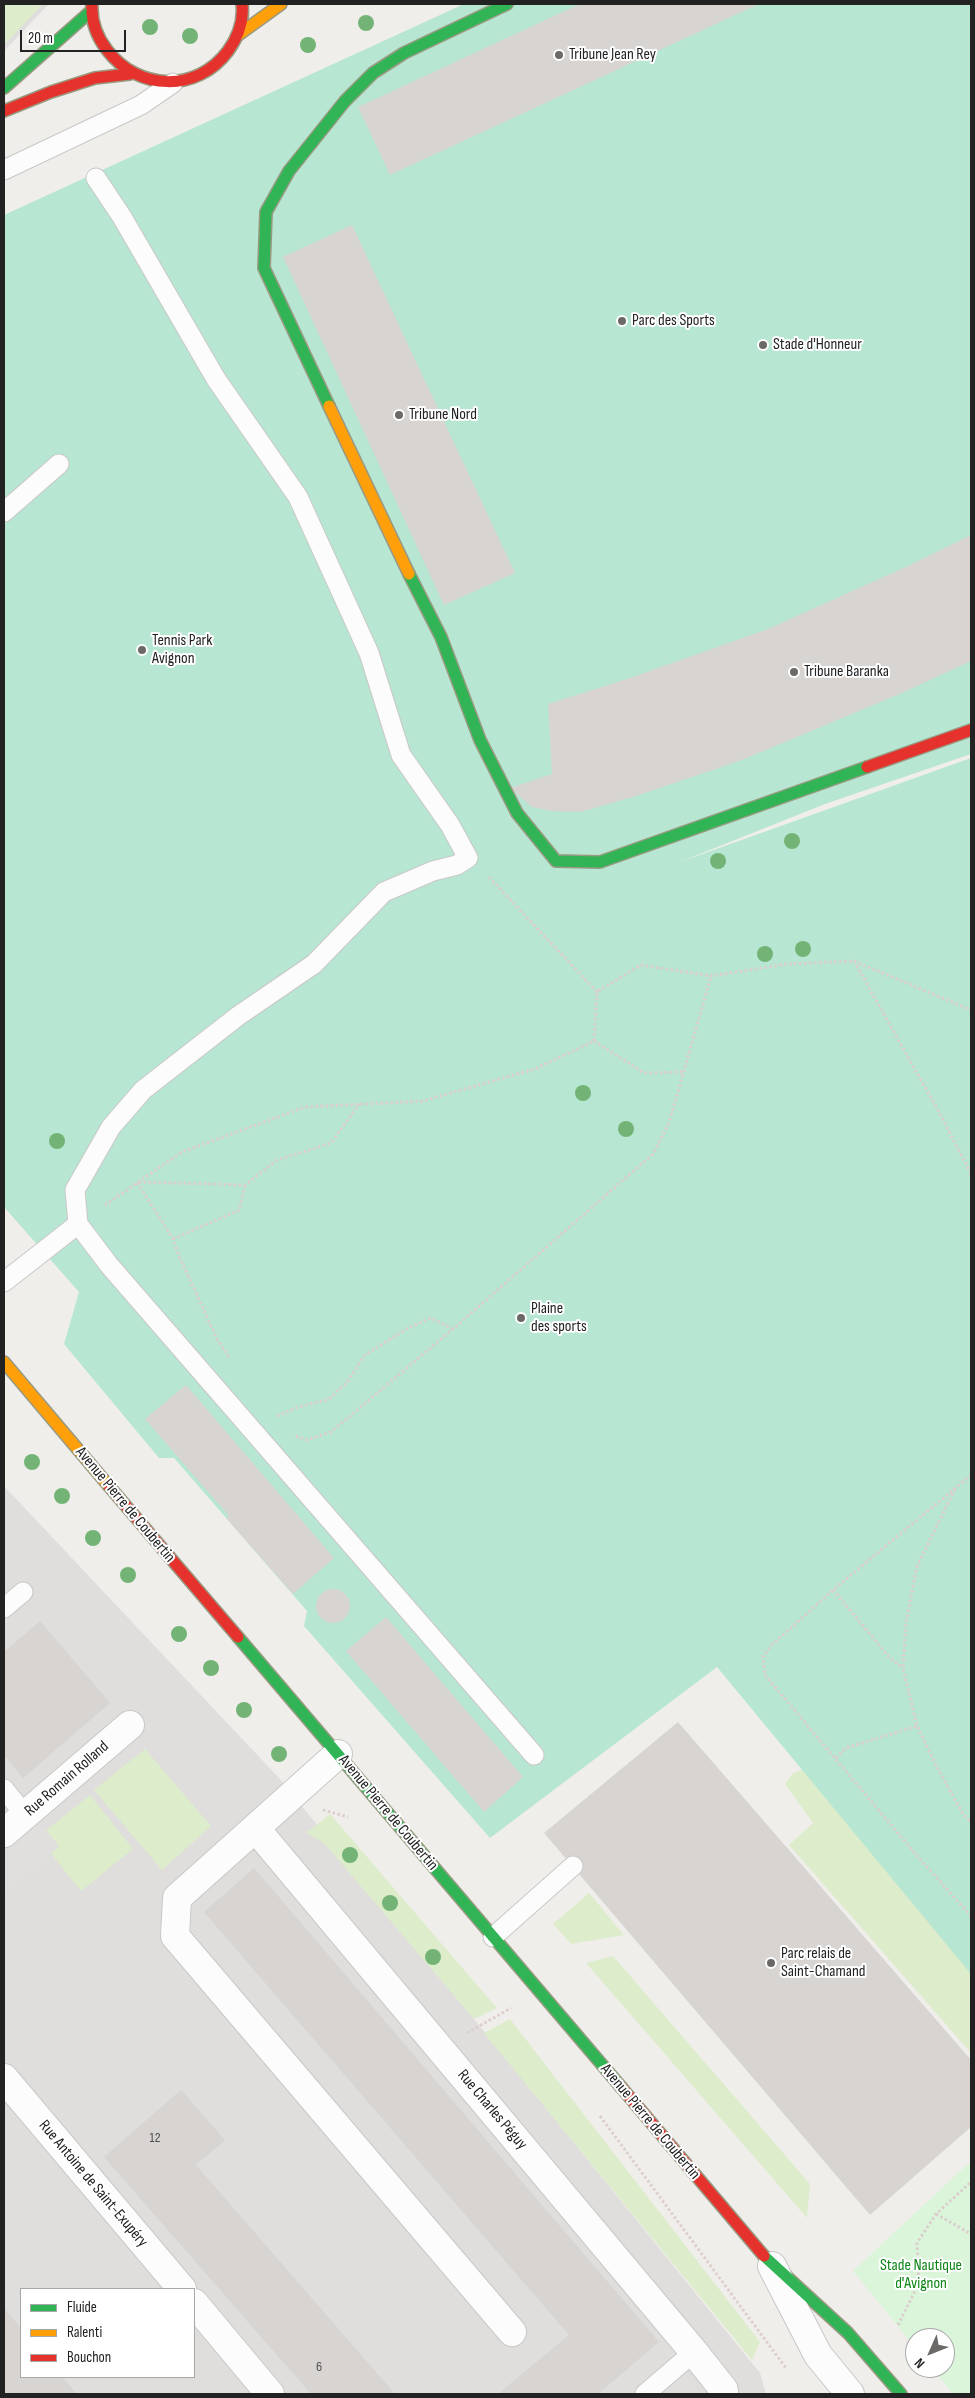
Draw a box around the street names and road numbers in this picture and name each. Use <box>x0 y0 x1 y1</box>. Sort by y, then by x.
street label: Avenue Pierre de Coubertin <box>71 1443 179 1567</box>
street label: Rue Romain Rolland <box>21 1737 113 1821</box>
street label: Avenue Pierre de Coubertin <box>334 1751 442 1875</box>
street label: Avenue Pierre de Coubertin <box>596 2060 704 2184</box>
street label: Rue Charles Péguy <box>453 2066 531 2154</box>
street label: Rue Antoine de Saint-Exupéry <box>34 2117 152 2251</box>

